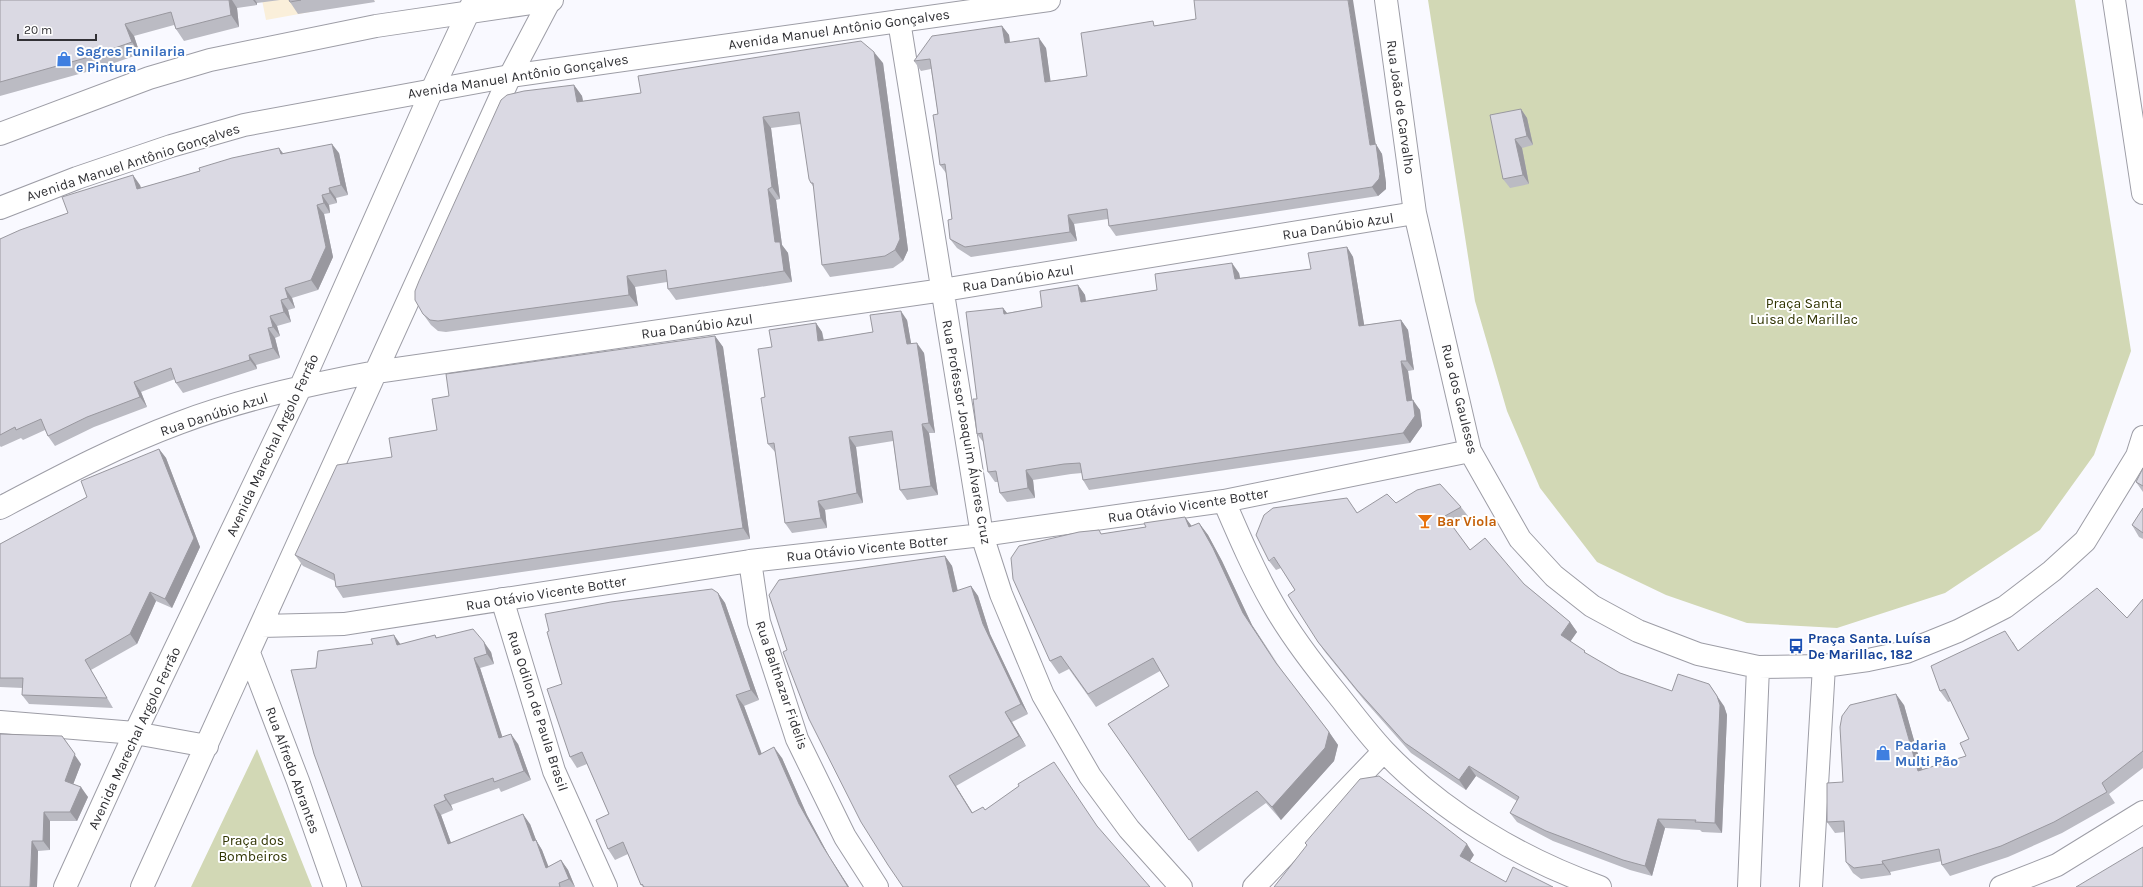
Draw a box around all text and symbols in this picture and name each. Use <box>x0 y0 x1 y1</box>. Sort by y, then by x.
street label: Avenida Manuel Antônio Gonçalves <box>727 6 951 53</box>
scale bar <box>18 16 96 42</box>
text: 20 m <box>24 23 52 37</box>
street label: Rua João de Carvalho <box>1383 39 1418 175</box>
place label: Sagres Funilaria e Pintura <box>76 43 185 76</box>
shop icon: Sagres Funilaria e Pintura <box>55 50 73 68</box>
street label: Avenida Manuel Antônio Gonçalves <box>406 51 630 102</box>
street label: Avenida Manuel Antônio Gonçalves <box>24 120 242 205</box>
street label: Rua Danúbio Azul <box>1281 209 1395 244</box>
street label: Rua Danúbio Azul <box>961 261 1075 296</box>
park label: Praça Santa Luisa de Marillac <box>1750 295 1858 328</box>
street label: Rua Danúbio Azul <box>640 310 754 343</box>
street label: Rua Professor Joaquim Álvares Cruz <box>938 318 996 546</box>
street label: Rua dos Gauleses <box>1438 342 1481 456</box>
street label: Avenida Marechal Argolo Ferrão <box>223 351 322 539</box>
street label: Rua Danúbio Azul <box>158 389 270 440</box>
street label: Rua Otávio Vicente Botter <box>1107 484 1270 527</box>
bar icon: Bar Viola <box>1416 512 1434 530</box>
place label: Bar Viola <box>1437 513 1497 530</box>
street label: Rua Otávio Vicente Botter <box>786 531 949 565</box>
street label: Rua Otávio Vicente Botter <box>465 572 628 615</box>
street label: Rua Balthazar Fidelis <box>752 619 812 752</box>
street label: Rua Odilon de Paula Brasil <box>504 629 571 793</box>
place label: Praça Santa. Luísa De Marillac, 182 <box>1808 630 1931 663</box>
bus stop icon: Praça Santa. Luísa De Marillac, 182 <box>1787 637 1805 655</box>
street label: Avenida Marechal Argolo Ferrão <box>85 644 184 832</box>
street label: Rua Alfredo Abrantes <box>262 704 323 836</box>
place label: Padaria Multi Pão <box>1895 737 1958 770</box>
shop icon: Padaria Multi Pão <box>1874 744 1892 762</box>
park label: Praça dos Bombeiros <box>218 832 288 865</box>

